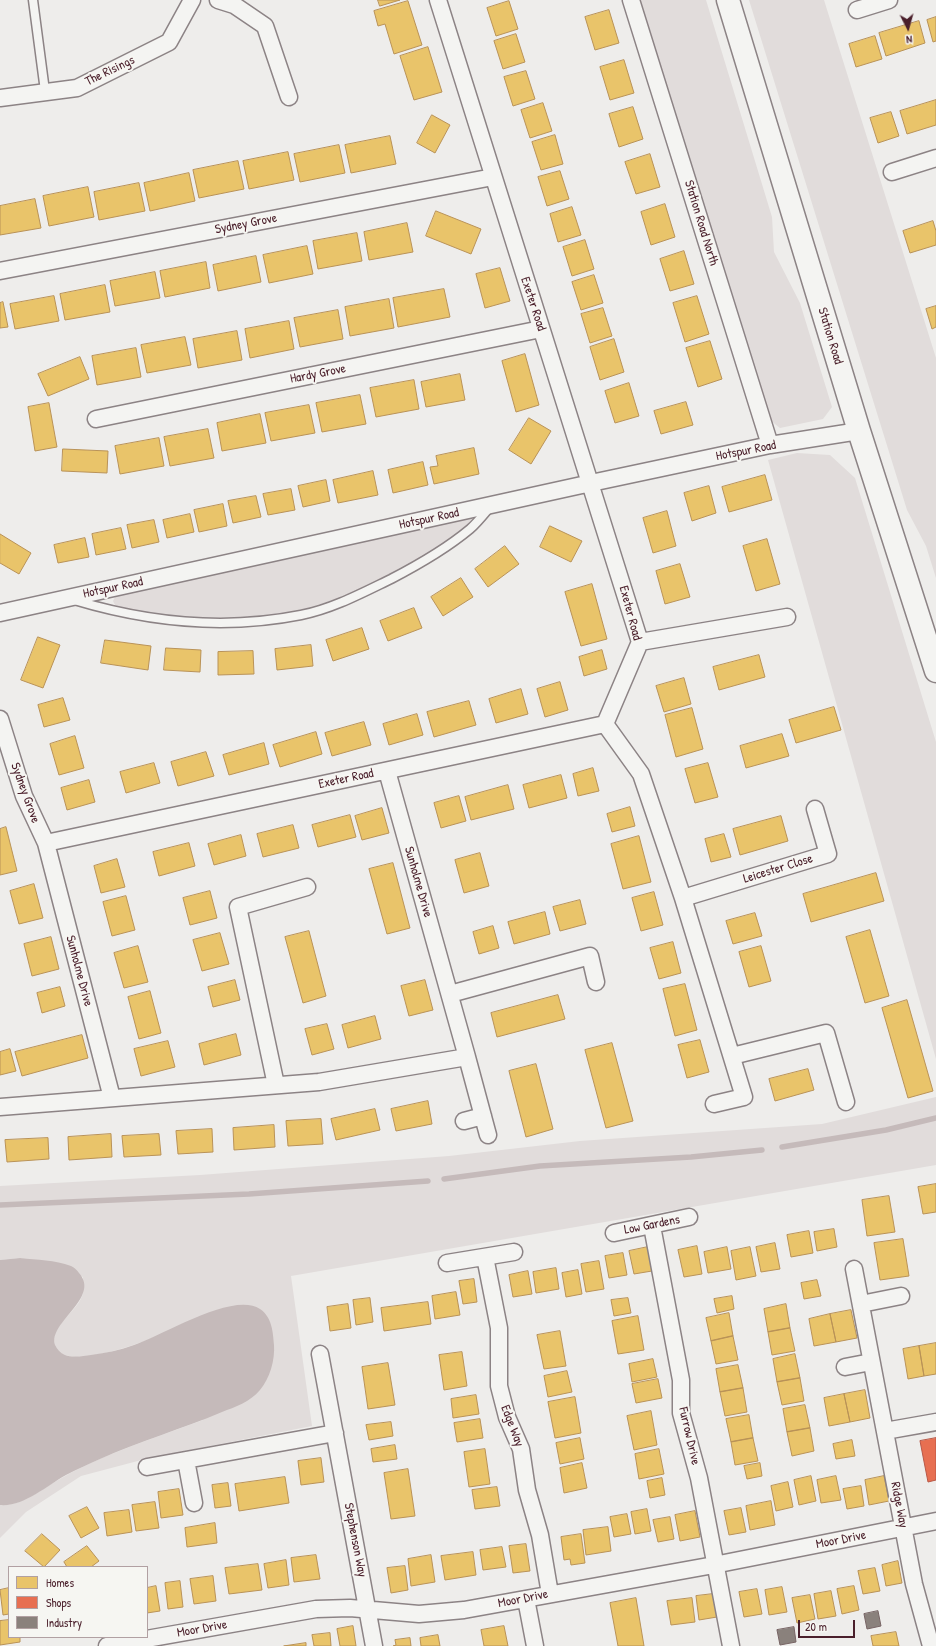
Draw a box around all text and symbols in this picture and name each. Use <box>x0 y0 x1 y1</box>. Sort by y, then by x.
north arrow <box>888 8 928 48</box>
text: N <box>906 33 913 47</box>
street label: The Risings <box>83 52 137 90</box>
street label: Station Road North <box>681 178 721 268</box>
street label: Sydney Grove <box>214 210 278 238</box>
street label: Exeter Road <box>517 275 549 333</box>
street label: Station Road <box>814 306 846 366</box>
street label: Hardy Grove <box>289 361 347 387</box>
street label: Hotspur Road <box>715 438 777 464</box>
street label: Hotspur Road <box>398 505 460 533</box>
street label: Hotspur Road <box>82 574 144 602</box>
street label: Exeter Road <box>615 584 645 642</box>
street label: Sydney Grove <box>7 761 43 825</box>
street label: Exeter Road <box>317 766 375 792</box>
street label: Sunholme Drive <box>400 845 436 919</box>
street label: Leicester Close <box>741 851 815 887</box>
street label: Sunholme Drive <box>62 934 96 1008</box>
street label: Low Gardens <box>623 1212 681 1238</box>
street label: Edge Way <box>497 1403 527 1449</box>
street label: Furrow Drive <box>675 1406 703 1466</box>
street label: Ridge Way <box>887 1481 911 1529</box>
street label: Stephenson Way <box>340 1502 370 1578</box>
street label: Moor Drive <box>815 1528 867 1552</box>
legend <box>8 1566 148 1638</box>
text: Homes <box>46 1574 74 1591</box>
street label: Moor Drive <box>497 1587 549 1611</box>
text: Shops <box>46 1594 71 1611</box>
scale bar <box>800 1612 857 1638</box>
text: Industry <box>46 1614 82 1631</box>
street label: Moor Drive <box>176 1617 228 1641</box>
text: 20 m <box>805 1618 827 1635</box>

